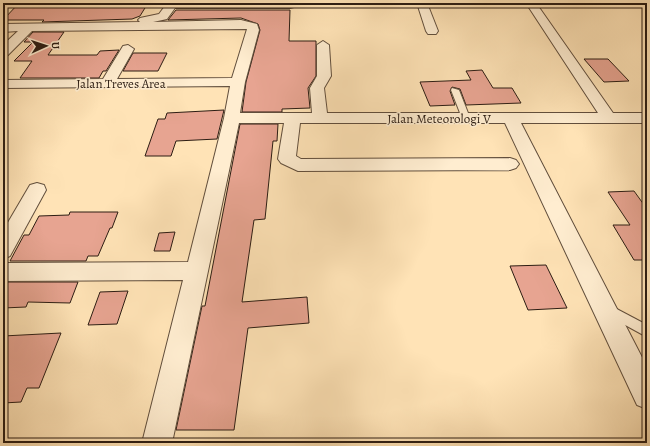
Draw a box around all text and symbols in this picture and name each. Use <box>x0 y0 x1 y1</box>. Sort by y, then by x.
north arrow <box>26 26 66 66</box>
text: U <box>48 41 63 50</box>
street label: Jalan Treves Area <box>76 75 166 92</box>
street label: Jalan Meteorologi V <box>387 110 491 127</box>

